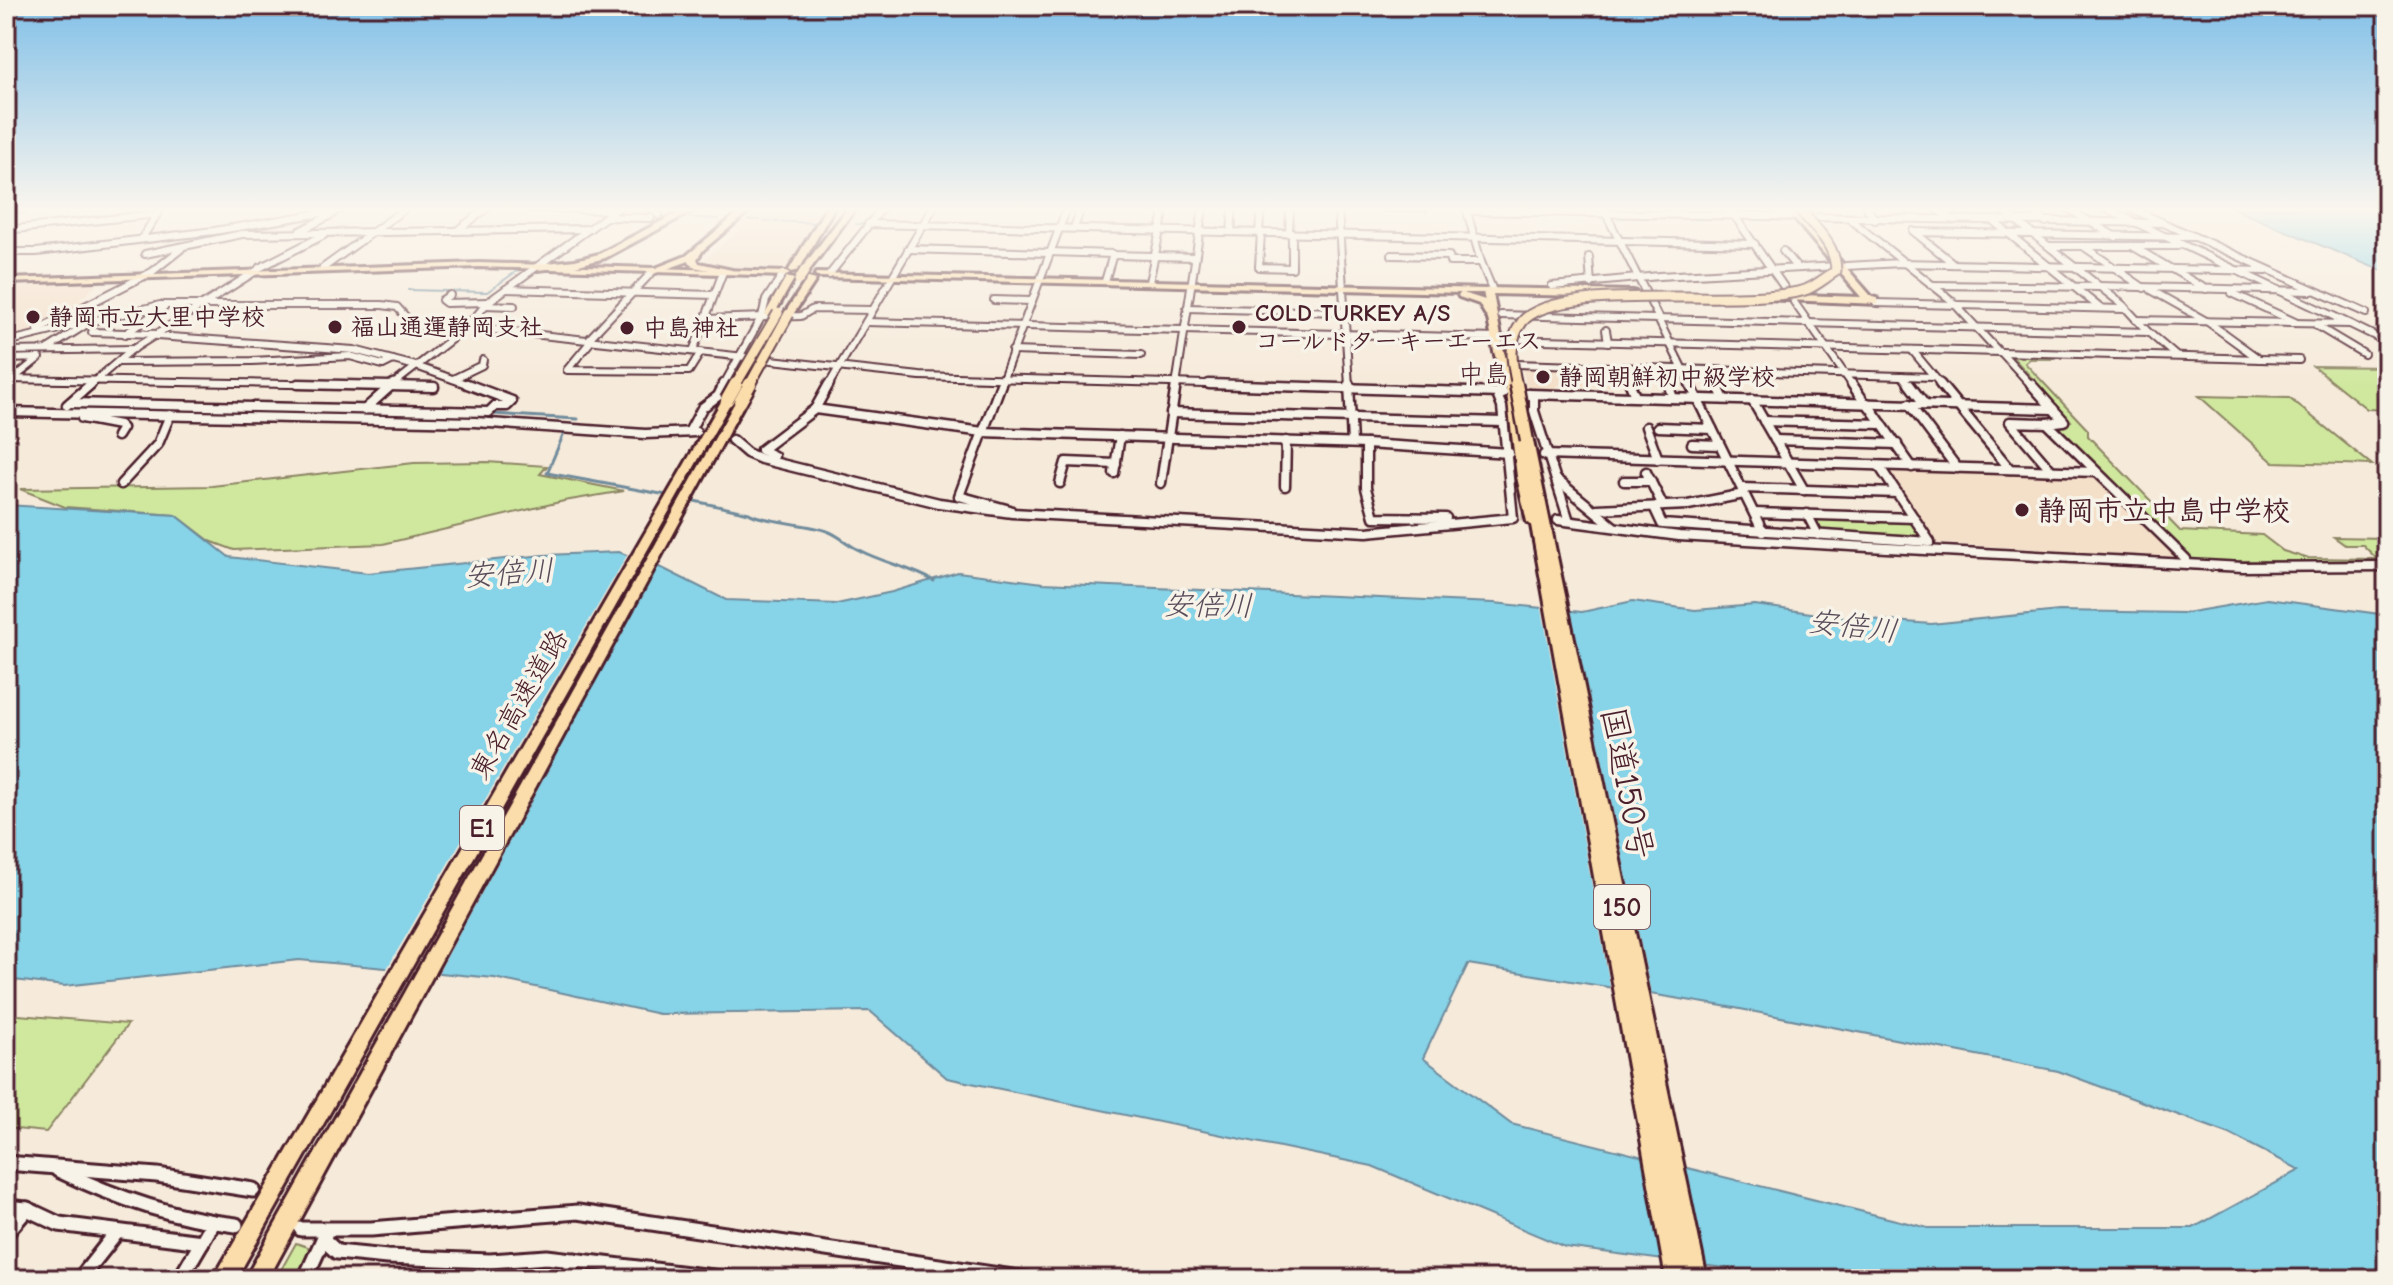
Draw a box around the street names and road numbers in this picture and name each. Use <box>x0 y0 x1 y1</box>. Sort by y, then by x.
street label: 東名高速道路 <box>463 624 575 785</box>
street label: 国道150号 <box>1593 703 1661 863</box>
road number: E1 <box>460 806 504 850</box>
road number: 150 <box>1594 885 1650 929</box>

